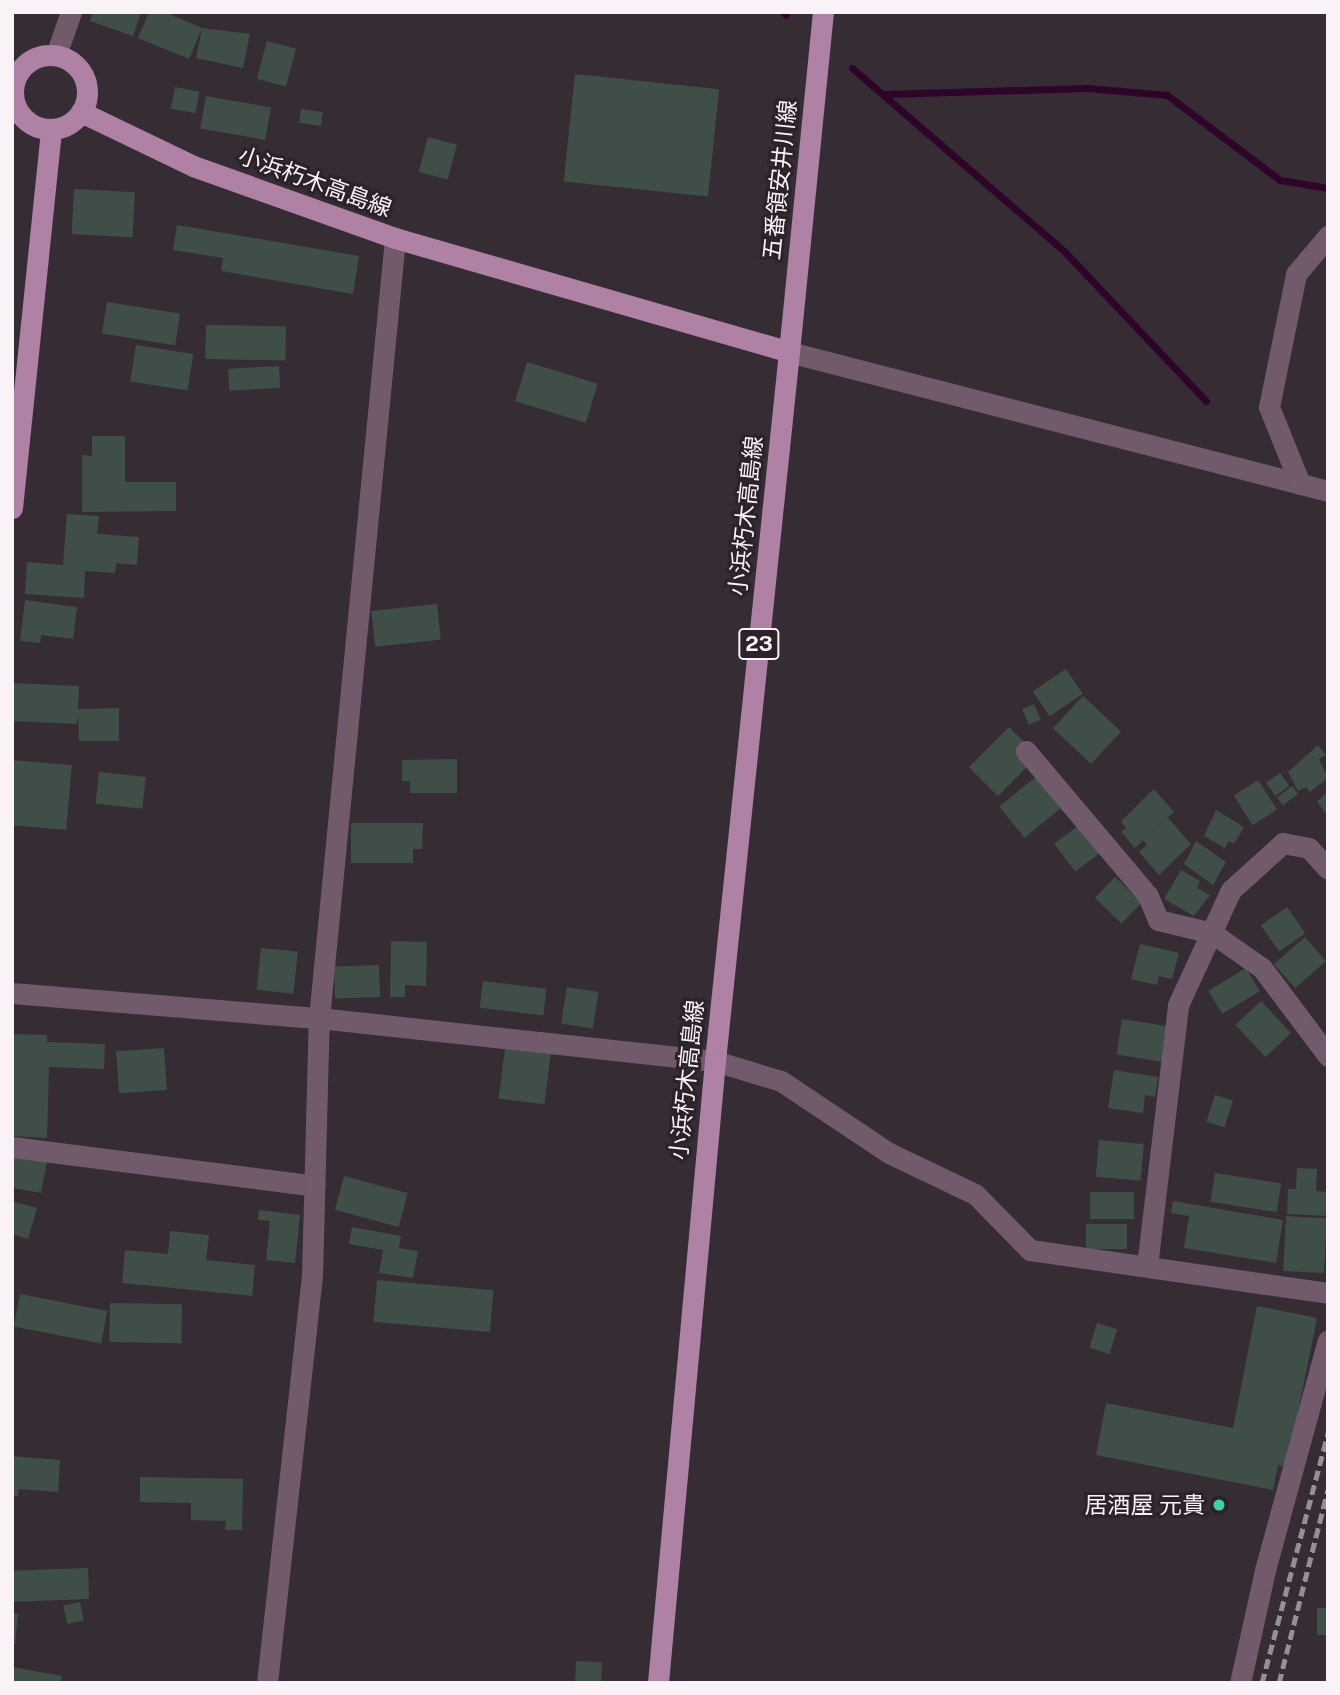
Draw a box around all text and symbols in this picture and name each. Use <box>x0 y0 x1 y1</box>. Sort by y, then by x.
street label: 五番領安井川線 <box>758 98 802 262</box>
street label: 小浜朽木高島線 <box>235 141 395 223</box>
street label: 小浜朽木高島線 <box>724 434 768 598</box>
road number: 23 <box>738 626 780 662</box>
street label: 小浜朽木高島線 <box>665 998 709 1162</box>
place label: 居酒屋 元貴 <box>1084 1491 1205 1519</box>
marker: 居酒屋 元貴 <box>1211 1497 1227 1513</box>

